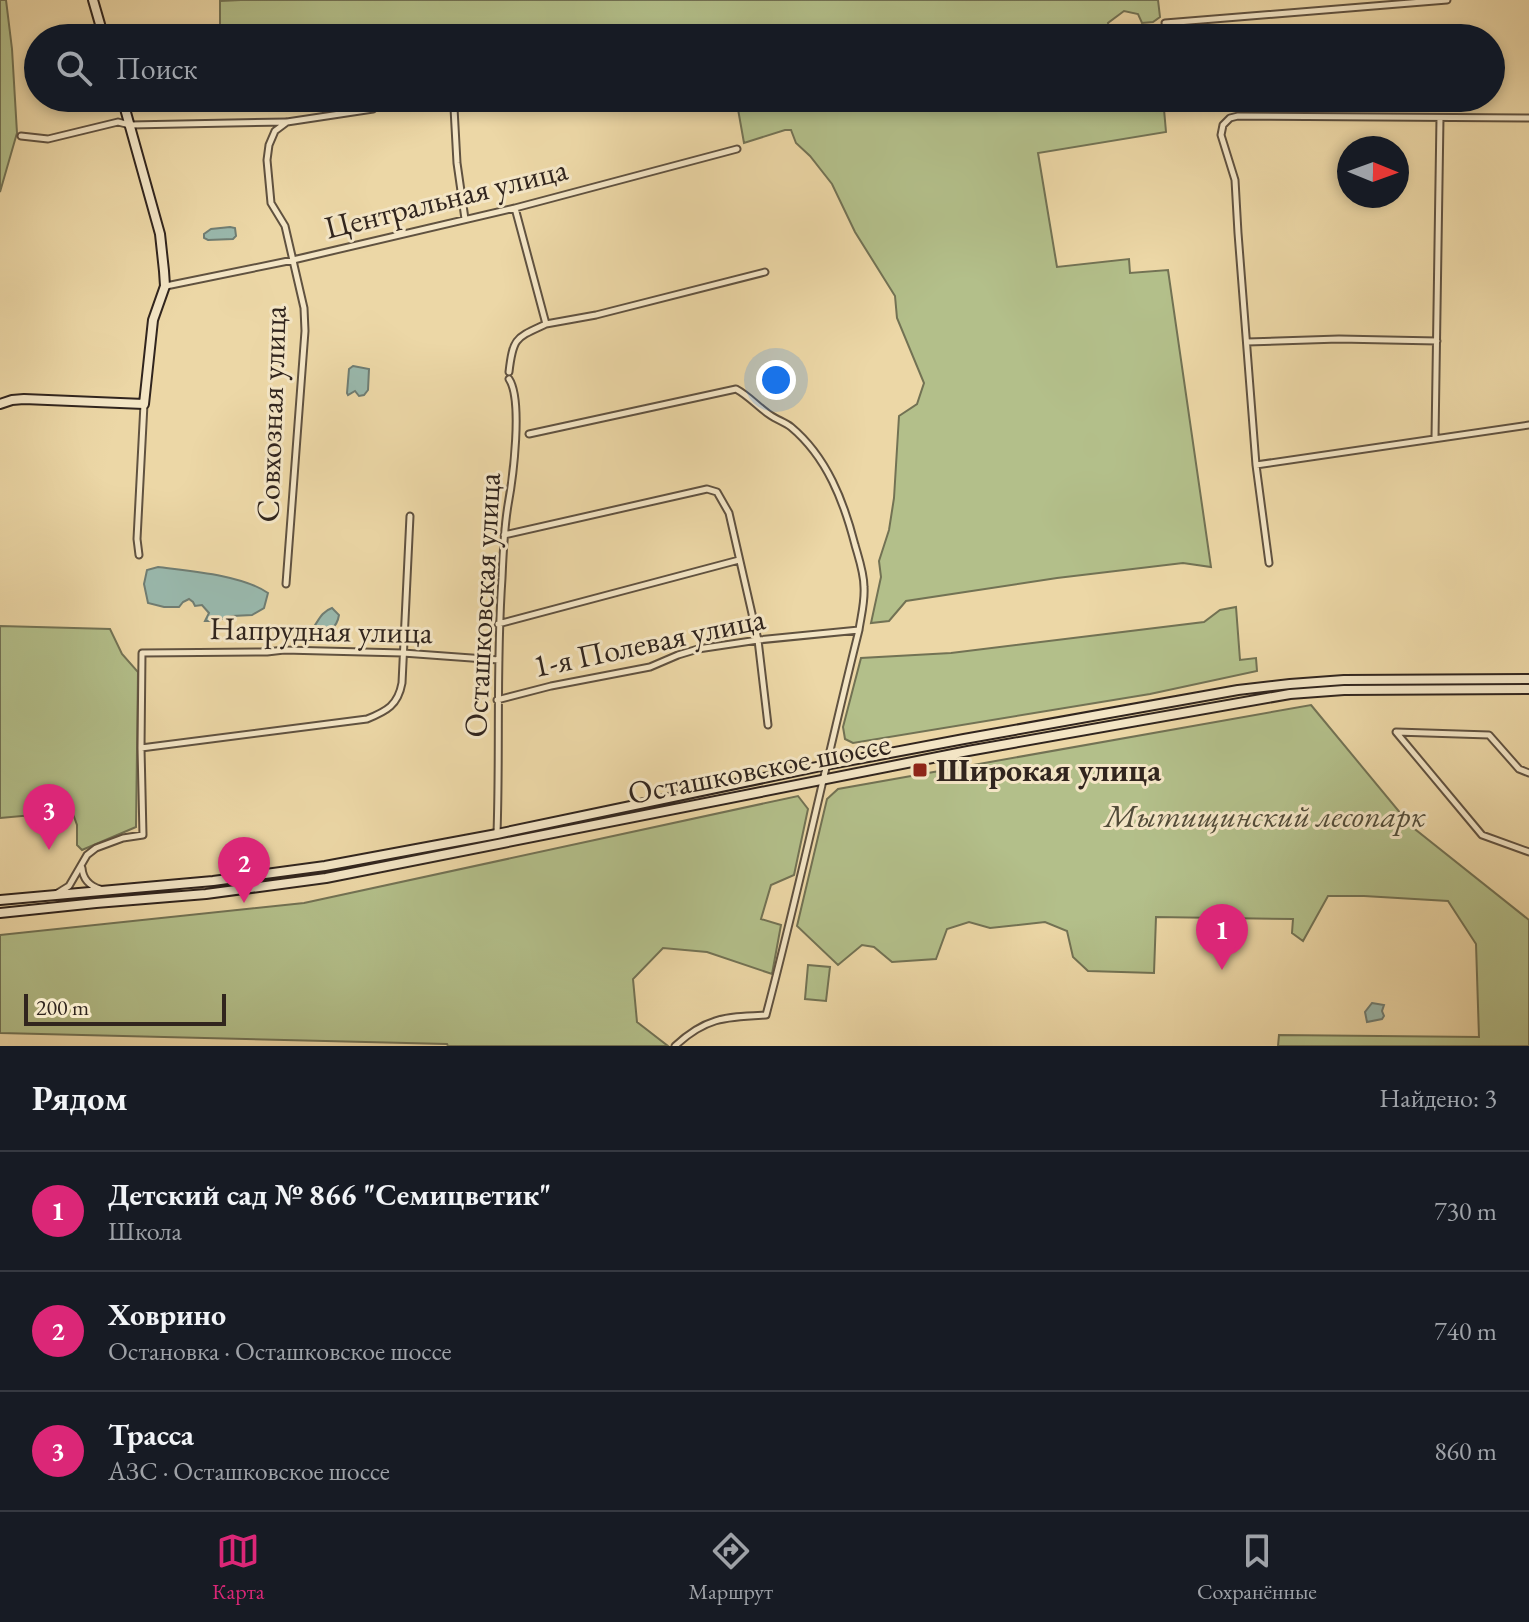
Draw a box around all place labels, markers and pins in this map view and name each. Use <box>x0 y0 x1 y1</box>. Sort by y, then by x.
place label: Широкая улица <box>936 749 1162 791</box>
marker: Широкая улица <box>911 761 929 779</box>
pin: 3 <box>23 784 75 850</box>
pin: 2 <box>218 837 270 903</box>
pin: 1 <box>1196 904 1248 970</box>

